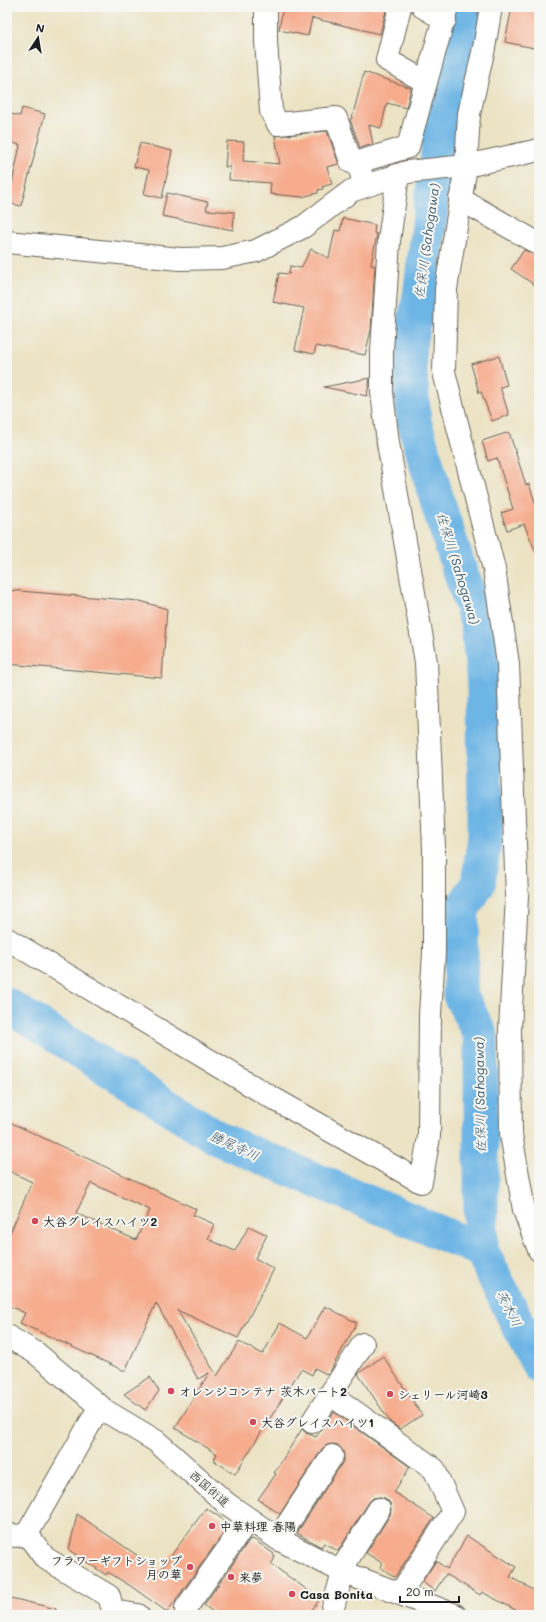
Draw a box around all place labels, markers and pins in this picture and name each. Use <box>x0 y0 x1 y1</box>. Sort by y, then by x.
place label: 大谷グレイスハイツ2 <box>43 1213 158 1229</box>
marker: 大谷グレイスハイツ2 <box>30 1216 40 1226</box>
place label: オレンジコンテナ 茨木パート2 <box>179 1383 347 1399</box>
marker: オレンジコンテナ 茨木パート2 <box>166 1386 176 1396</box>
place label: シェリール河崎3 <box>398 1386 488 1402</box>
marker: シェリール河崎3 <box>385 1389 395 1399</box>
place label: 大谷グレイスハイツ1 <box>261 1414 374 1430</box>
marker: 大谷グレイスハイツ1 <box>248 1417 258 1427</box>
place label: 中華料理 春陽 <box>220 1518 296 1534</box>
marker: 中華料理 春陽 <box>207 1521 217 1531</box>
place label: フラワーギフトショップ 月の華 <box>51 1552 182 1582</box>
marker: フラワーギフトショップ 月の華 <box>185 1562 195 1572</box>
place label: 来夢 <box>239 1569 263 1585</box>
marker: 来夢 <box>226 1572 236 1582</box>
place label: Casa Bonita <box>300 1586 373 1602</box>
marker: Casa Bonita <box>287 1589 297 1599</box>

